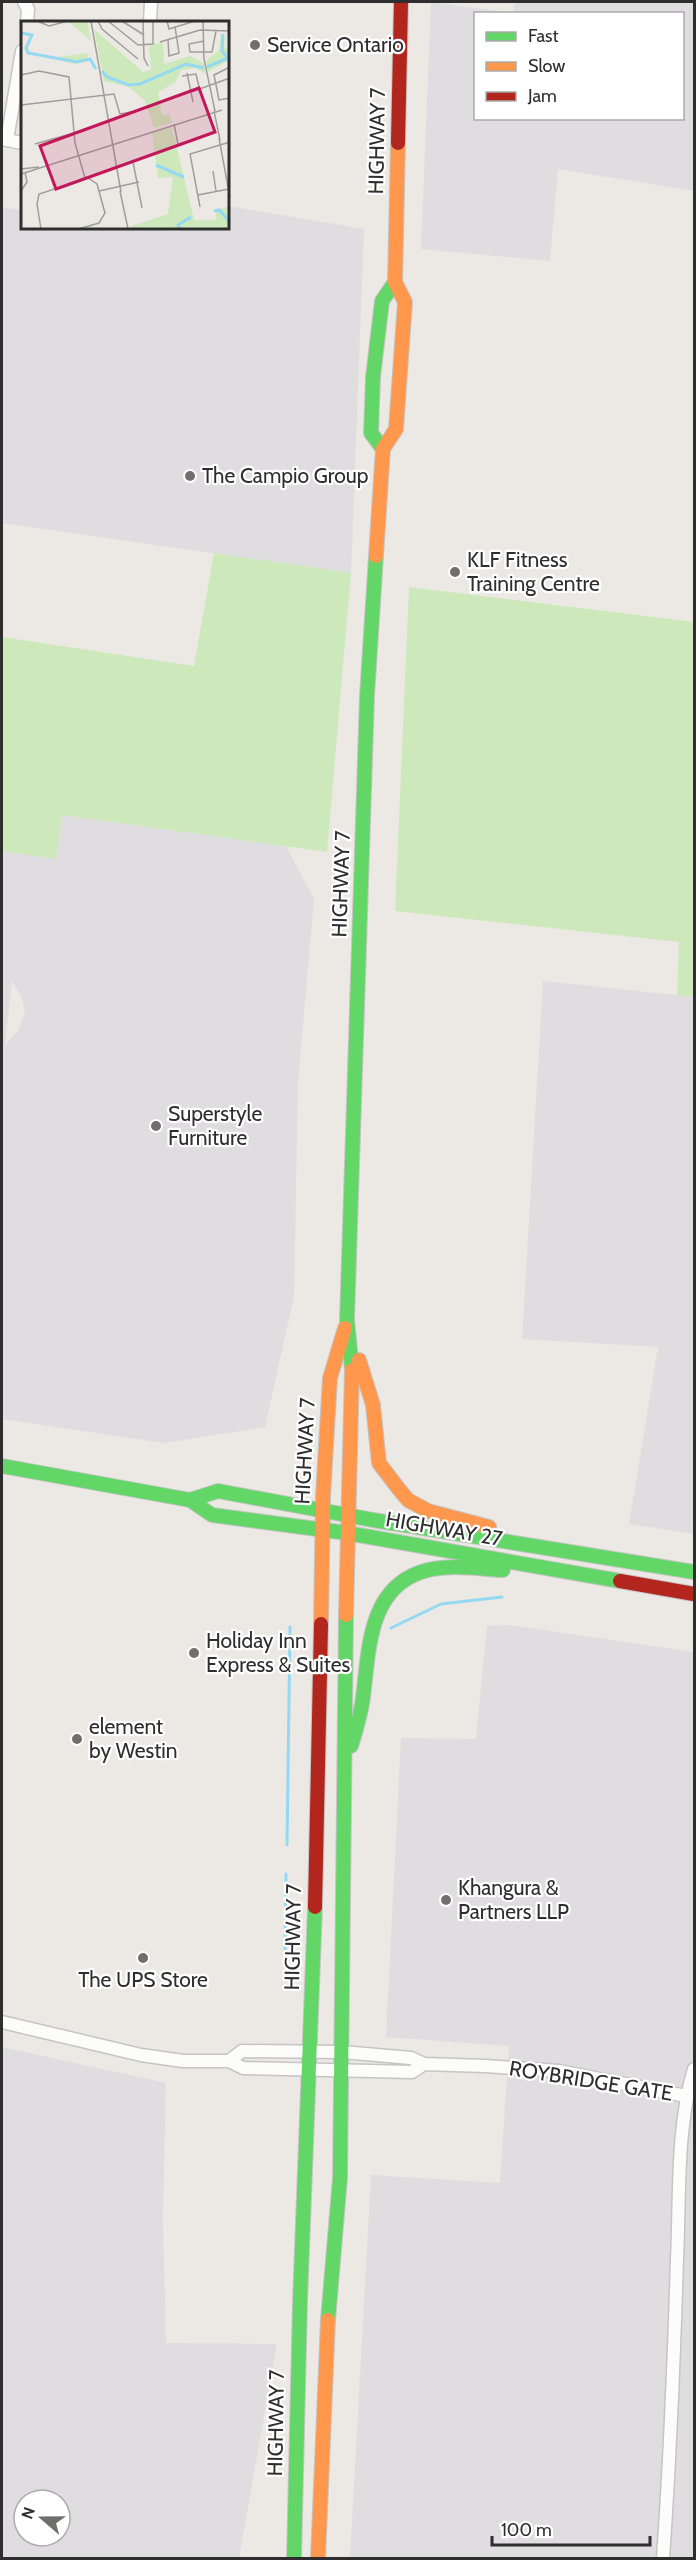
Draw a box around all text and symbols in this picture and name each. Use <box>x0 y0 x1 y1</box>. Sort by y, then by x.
legend <box>474 12 684 120</box>
inset map <box>21 21 230 230</box>
text: Fast <box>528 25 559 47</box>
place label: Service Ontario <box>267 32 404 57</box>
marker: Service Ontario <box>248 38 262 52</box>
text: Slow <box>528 55 565 77</box>
text: Jam <box>527 85 557 107</box>
street label: HIGHWAY 7 <box>363 87 390 195</box>
place label: The Campio Group <box>202 463 368 488</box>
marker: The Campio Group <box>183 469 197 483</box>
place label: KLF Fitness Training Centre <box>467 547 600 596</box>
marker: KLF Fitness Training Centre <box>448 565 462 579</box>
street label: HIGHWAY 7 <box>326 830 355 938</box>
place label: Superstyle Furniture <box>168 1101 262 1150</box>
marker: Superstyle Furniture <box>149 1119 163 1133</box>
street label: HIGHWAY 7 <box>289 1396 320 1505</box>
street label: HIGHWAY 27 <box>384 1506 505 1551</box>
place label: Holiday Inn Express & Suites <box>206 1628 350 1677</box>
marker: Holiday Inn Express & Suites <box>187 1646 201 1660</box>
place label: element by Westin <box>89 1714 178 1763</box>
marker: element by Westin <box>70 1732 84 1746</box>
place label: Khangura & Partners LLP <box>458 1875 569 1924</box>
street label: HIGHWAY 7 <box>279 1883 306 1991</box>
marker: Khangura & Partners LLP <box>439 1893 453 1907</box>
marker: The UPS Store <box>136 1951 150 1965</box>
place label: The UPS Store <box>78 1967 208 1992</box>
street label: ROYBRIDGE GATE <box>508 2055 675 2106</box>
street label: HIGHWAY 7 <box>262 2369 289 2477</box>
north arrow <box>12 2488 72 2548</box>
text: N <box>18 2504 39 2522</box>
scale bar <box>492 2509 650 2547</box>
text: 100 m <box>501 2519 552 2541</box>

